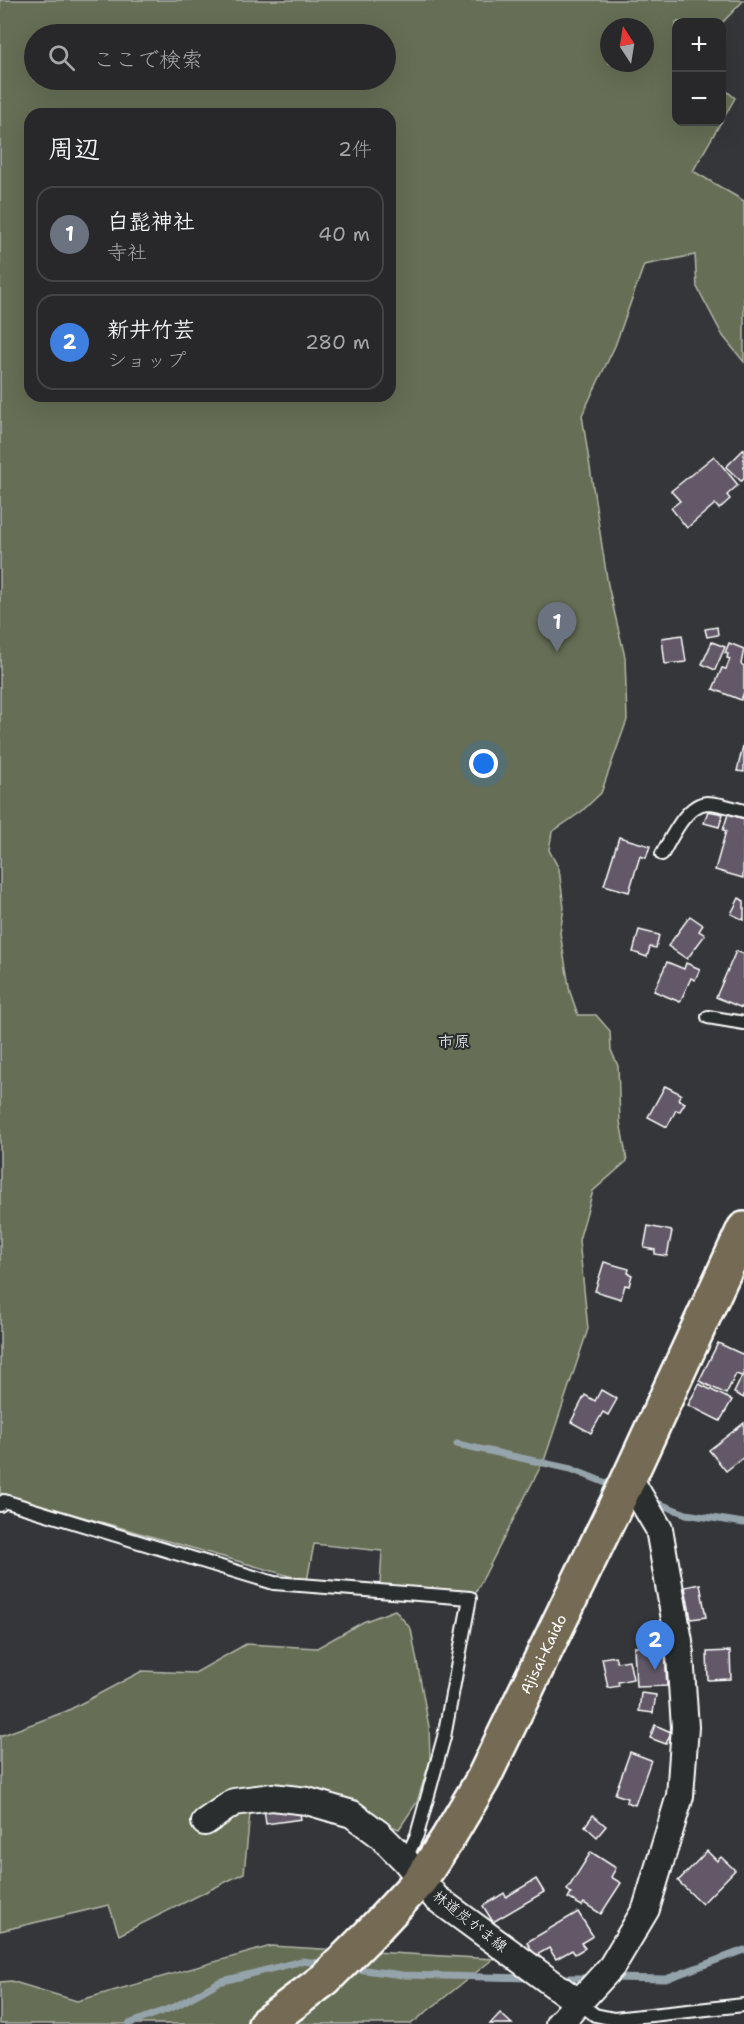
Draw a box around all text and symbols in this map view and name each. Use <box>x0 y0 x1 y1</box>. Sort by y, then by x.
north arrow <box>600 18 654 72</box>
map controls <box>672 18 726 126</box>
button: + <box>672 18 726 72</box>
search box <box>24 24 396 90</box>
icon: search <box>45 41 78 74</box>
text: ここで検索 <box>93 45 203 74</box>
button: − <box>672 72 726 126</box>
text: 周辺 <box>48 131 100 166</box>
text: 2件 <box>338 136 372 162</box>
text: 白髭神社 <box>107 207 195 236</box>
text: 1 <box>65 221 74 247</box>
text: 40 m <box>318 221 370 247</box>
text: 寺社 <box>107 239 147 265</box>
text: 新井竹芸 <box>107 315 195 344</box>
text: 2 <box>63 329 77 355</box>
text: 280 m <box>305 329 370 355</box>
text: ショップ <box>107 347 186 373</box>
pin: 1 <box>538 602 576 652</box>
your location <box>469 749 498 778</box>
district label: 市原 <box>438 1031 470 1052</box>
street label: Ajisai-Kaido <box>516 1611 571 1698</box>
pin: 2 <box>636 1620 674 1670</box>
street label: 林道炭がま線 <box>428 1885 512 1957</box>

